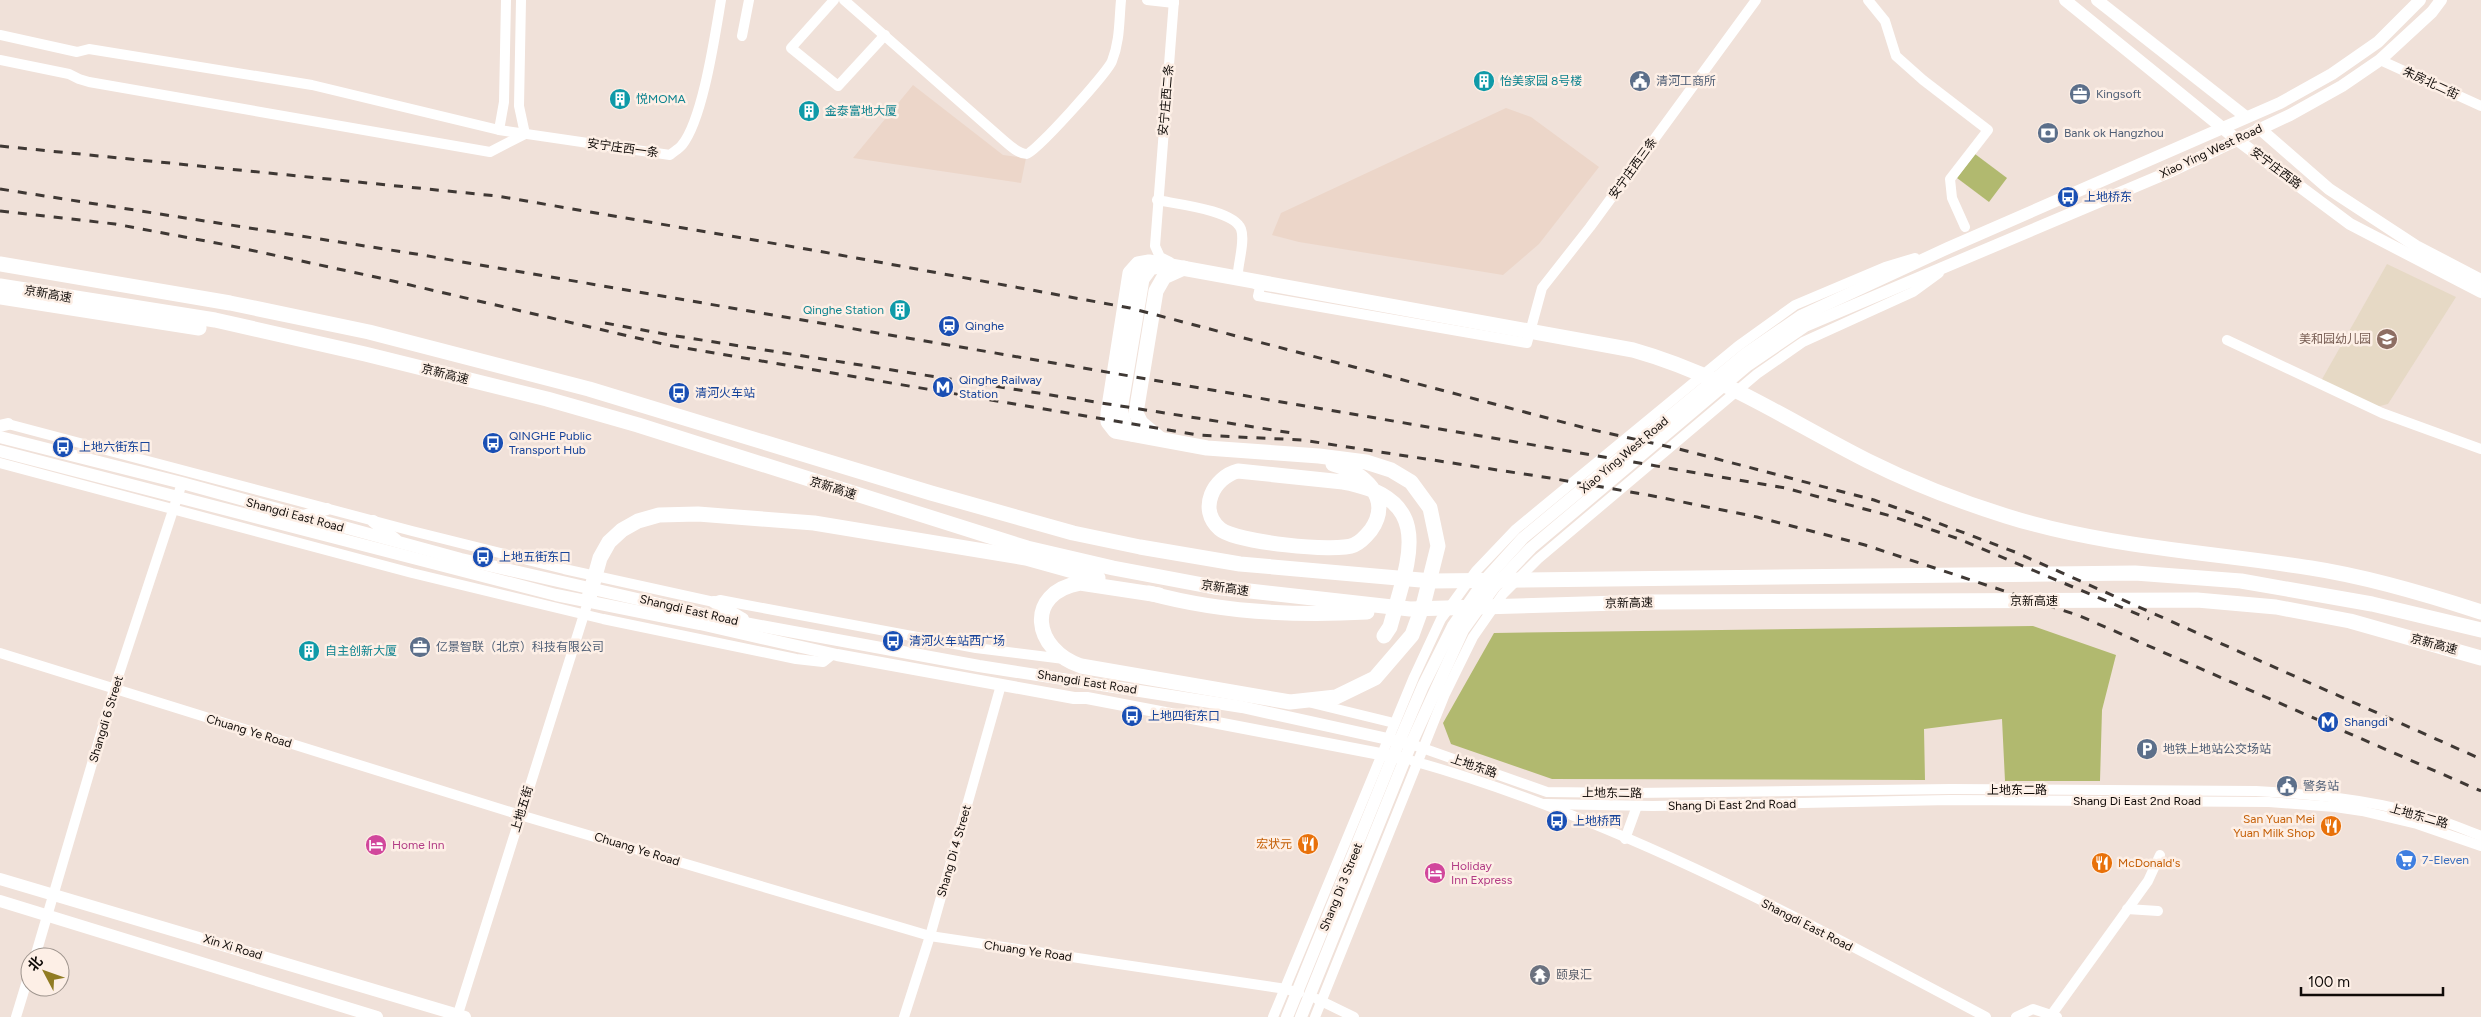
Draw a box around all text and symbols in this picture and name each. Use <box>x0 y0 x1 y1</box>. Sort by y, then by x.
street label: 安宁庄西二条 <box>1156 64 1176 136</box>
street label: 朱房北二街 <box>2401 64 2461 102</box>
building icon: 怡美家园 8号楼 <box>1472 69 1496 93</box>
public building icon: 清河工商所 <box>1628 69 1652 93</box>
place label: 怡美家园 8号楼 <box>1500 74 1582 88</box>
place label: 清河工商所 <box>1656 74 1716 88</box>
office icon: Kingsoft <box>2068 82 2092 106</box>
building icon: 悦MOMA <box>608 87 632 111</box>
place label: Kingsoft <box>2096 87 2142 101</box>
place label: 悦MOMA <box>636 92 686 106</box>
building icon: 金泰富地大厦 <box>797 99 821 123</box>
place label: 金泰富地大厦 <box>825 104 897 118</box>
bank icon: Bank ok Hangzhou <box>2036 121 2060 145</box>
street label: Xiao Ying West Road <box>2158 121 2264 181</box>
place label: Bank ok Hangzhou <box>2064 126 2164 140</box>
street label: 安宁庄西三条 <box>1606 135 1660 201</box>
street label: 安宁庄西一条 <box>586 136 660 160</box>
street label: 安宁庄西路 <box>2248 144 2304 192</box>
bus stop icon: 上地桥东 <box>2056 185 2080 209</box>
place label: 上地桥东 <box>2084 190 2132 204</box>
street label: 京新高速 <box>23 283 73 305</box>
building icon: Qinghe Station <box>888 298 912 322</box>
place label: Qinghe Station <box>803 303 884 317</box>
station icon: Qinghe <box>937 314 961 338</box>
place label: Qinghe <box>965 319 1005 333</box>
school or university icon: 美和园幼儿园 <box>2375 327 2399 351</box>
place label: 美和园幼儿园 <box>2299 332 2371 346</box>
street label: 京新高速 <box>420 361 470 387</box>
place label: Qinghe Railway Station <box>959 373 1042 401</box>
metro station icon: Qinghe Railway Station <box>931 375 955 399</box>
bus stop icon: 清河火车站 <box>667 381 691 405</box>
place label: 清河火车站 <box>695 386 755 400</box>
street label: Xiao Ying West Road <box>1577 414 1671 496</box>
place label: QINGHE Public Transport Hub <box>509 429 592 457</box>
bus stop icon: QINGHE Public Transport Hub <box>481 431 505 455</box>
bus stop icon: 上地六街东口 <box>51 435 75 459</box>
place label: 上地六街东口 <box>79 440 151 454</box>
street label: 京新高速 <box>808 474 858 502</box>
street label: Shangdi East Road <box>245 495 345 535</box>
bus stop icon: 上地五街东口 <box>471 545 495 569</box>
place label: 上地五街东口 <box>499 550 571 564</box>
street label: 京新高速 <box>1200 578 1250 598</box>
street label: Shangdi East Road <box>638 592 740 628</box>
street label: 京新高速 <box>2010 594 2058 608</box>
street label: 京新高速 <box>1605 596 1653 610</box>
bus stop icon: 清河火车站西广场 <box>881 629 905 653</box>
street label: 京新高速 <box>2409 631 2459 657</box>
place label: 清河火车站西广场 <box>909 634 1005 648</box>
office icon: 亿景智联（北京）科技有限公司 <box>408 635 432 659</box>
building icon: 自主创新大厦 <box>297 639 321 663</box>
place label: 亿景智联（北京）科技有限公司 <box>436 640 604 654</box>
place label: 自主创新大厦 <box>325 644 397 658</box>
street label: Shangdi East Road <box>1036 667 1138 697</box>
street label: Shangdi 6 Street <box>86 673 126 764</box>
bus stop icon: 上地四街东口 <box>1120 704 1144 728</box>
place label: 上地四街东口 <box>1148 709 1220 723</box>
metro station icon: Shangdi <box>2316 710 2340 734</box>
street label: Chuang Ye Road <box>205 711 293 751</box>
place label: Shangdi <box>2344 715 2388 729</box>
parking icon: 地铁上地站公交场站 <box>2135 737 2159 761</box>
place label: 地铁上地站公交场站 <box>2163 742 2271 756</box>
street label: 上地东路 <box>1449 752 1499 780</box>
public building icon: 警务站 <box>2275 774 2299 798</box>
place label: 警务站 <box>2303 779 2339 793</box>
street label: 上地东二路 <box>1987 783 2047 797</box>
street label: 上地五街 <box>508 784 536 834</box>
street label: 上地东二路 <box>1582 785 1642 801</box>
street label: Shang Di East 2nd Road <box>2073 794 2201 808</box>
street label: Shang Di East 2nd Road <box>1668 797 1796 813</box>
street label: 上地东二路 <box>2388 801 2450 831</box>
street label: Shang Di 4 Street <box>934 803 974 899</box>
bus stop icon: 上地桥西 <box>1545 809 1569 833</box>
place label: San Yuan Mei Yuan Milk Shop <box>2233 812 2315 840</box>
place label: 上地桥西 <box>1573 814 1621 828</box>
restaurant icon: San Yuan Mei Yuan Milk Shop <box>2319 814 2343 838</box>
street label: Chuang Ye Road <box>593 829 681 869</box>
restaurant icon: 宏状元 <box>1296 832 1320 856</box>
hotel icon: Home Inn <box>364 833 388 857</box>
place label: 宏状元 <box>1256 837 1292 851</box>
place label: Home Inn <box>392 838 445 852</box>
street label: Shang Di 3 Street <box>1317 840 1365 933</box>
supermarket icon: 7-Eleven <box>2394 848 2418 872</box>
restaurant icon: McDonald's <box>2090 851 2114 875</box>
place label: 7-Eleven <box>2422 853 2469 867</box>
place label: McDonald's <box>2118 856 2181 870</box>
place label: Holiday Inn Express <box>1451 859 1513 887</box>
hotel icon: Holiday Inn Express <box>1423 861 1447 885</box>
street label: Shangdi East Road <box>1759 896 1855 954</box>
street label: Xin Xi Road <box>202 931 264 963</box>
street label: Chuang Ye Road <box>983 938 1073 964</box>
north arrow <box>20 947 70 997</box>
text: 北 <box>25 953 47 975</box>
temple icon: 颐泉汇 <box>1528 963 1552 987</box>
scale bar <box>2301 964 2444 996</box>
place label: 颐泉汇 <box>1556 968 1592 982</box>
text: 100 m <box>2308 973 2350 991</box>

